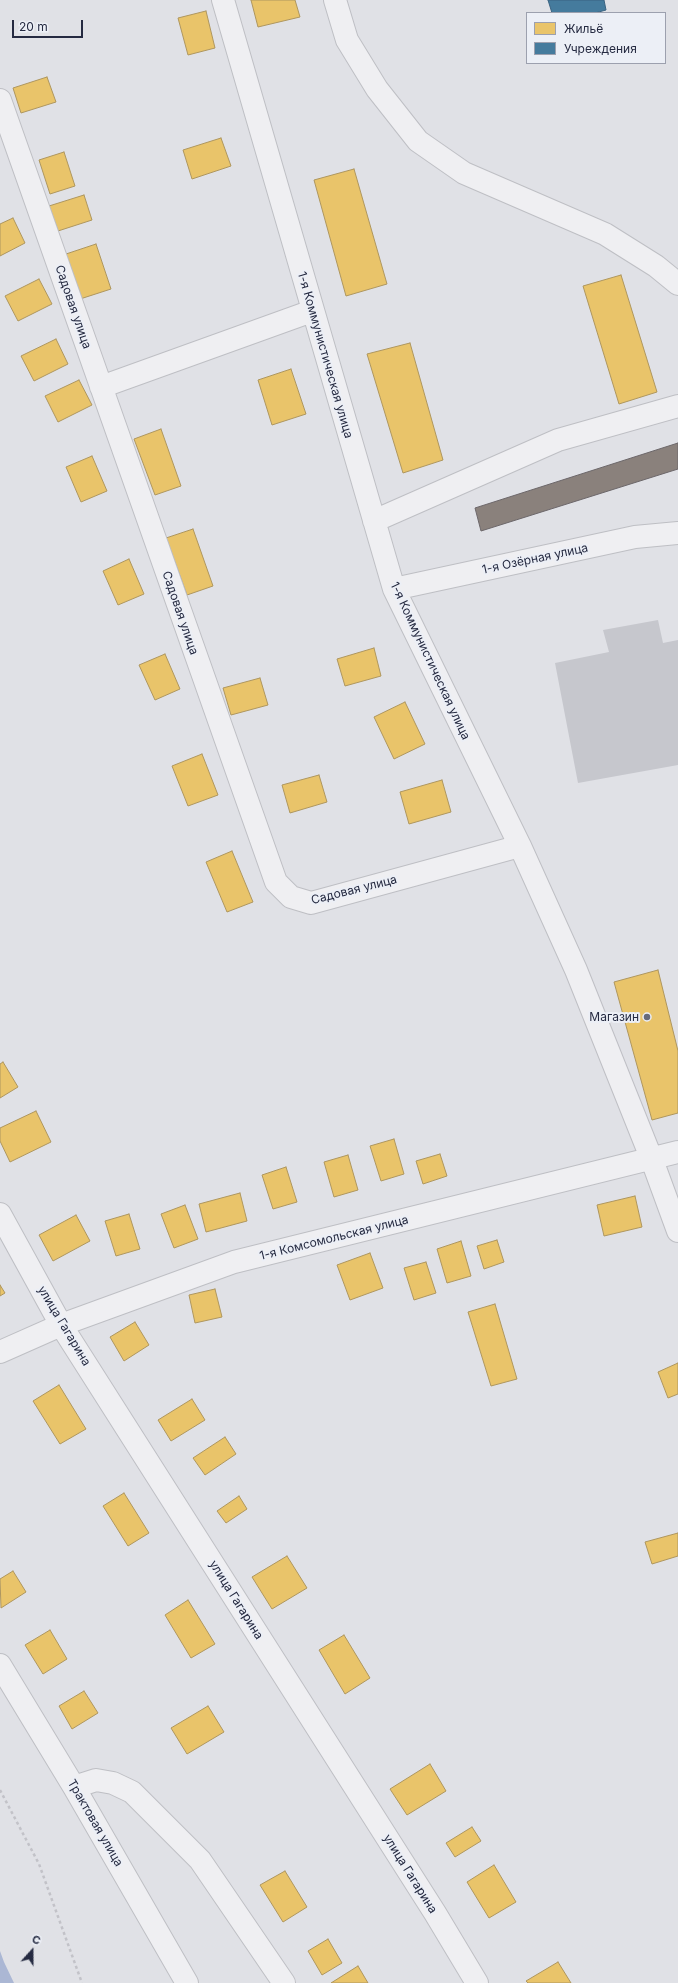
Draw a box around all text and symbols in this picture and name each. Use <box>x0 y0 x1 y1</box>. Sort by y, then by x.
scale bar <box>14 12 85 38</box>
legend <box>526 12 666 64</box>
text: 20 m <box>19 19 48 34</box>
text: Жильё <box>564 21 603 36</box>
text: Учреждения <box>564 41 637 56</box>
street label: Садовая улица <box>52 263 94 351</box>
street label: 1-я Коммунистическая улица <box>294 270 356 440</box>
street label: 1-я Озёрная улица <box>481 541 589 577</box>
street label: Садовая улица <box>159 569 201 657</box>
street label: 1-я Коммунистическая улица <box>387 580 473 742</box>
street label: Садовая улица <box>310 872 398 908</box>
place label: Магазин <box>589 1010 639 1024</box>
marker: Магазин <box>642 1012 652 1022</box>
street label: 1-я Комсомольская улица <box>258 1213 410 1263</box>
street label: улица Гагарина <box>35 1283 93 1369</box>
street label: улица Гагарина <box>206 1558 266 1642</box>
street label: Трактовая улица <box>64 1777 126 1869</box>
street label: улица Гагарина <box>380 1832 440 1916</box>
north arrow <box>12 1931 52 1971</box>
text: С <box>30 1932 43 1948</box>

